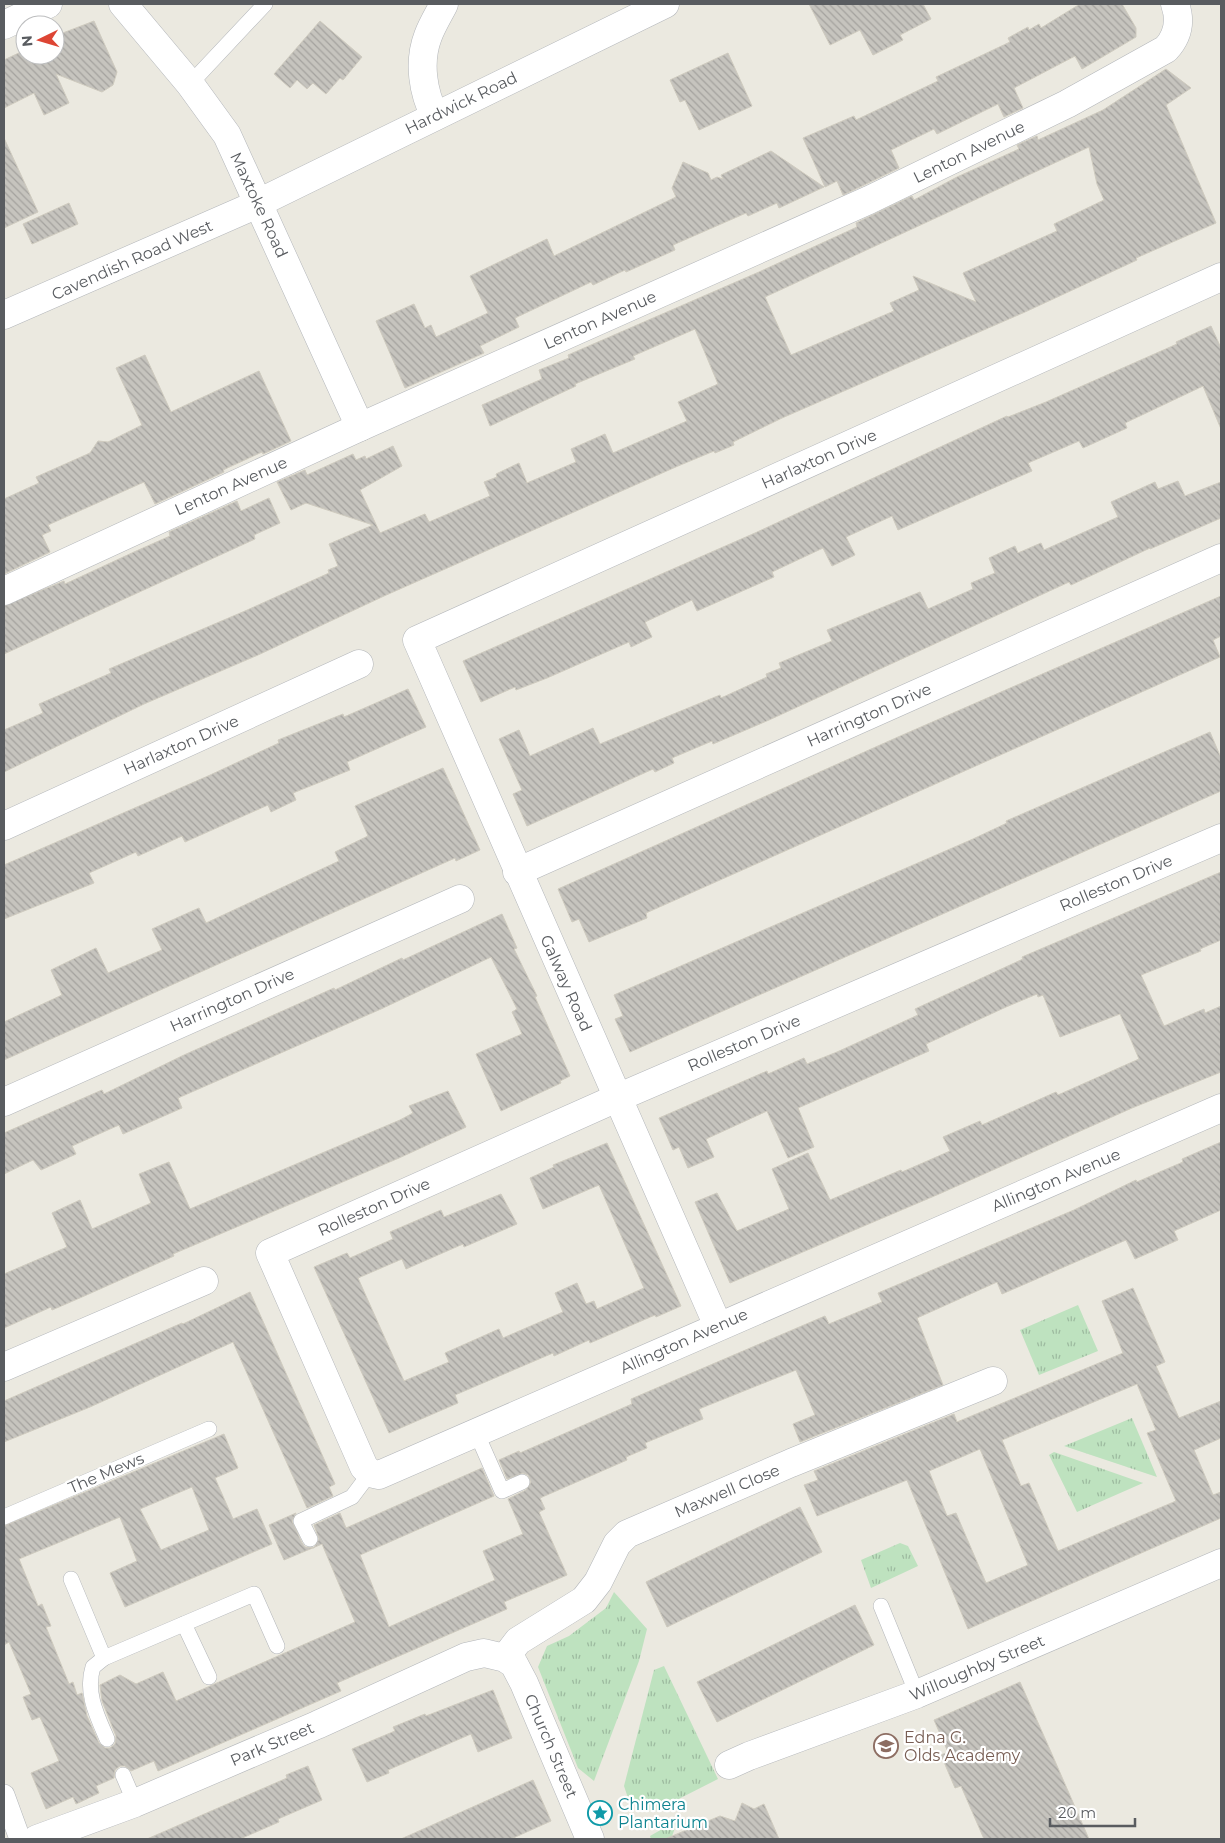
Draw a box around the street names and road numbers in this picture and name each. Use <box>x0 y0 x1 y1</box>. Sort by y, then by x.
street label: Hardwick Road <box>402 68 520 138</box>
street label: Lenton Avenue <box>910 117 1028 187</box>
street label: Maxtoke Road <box>226 149 292 261</box>
street label: Cavendish Road West <box>49 216 216 304</box>
street label: Lenton Avenue <box>541 287 659 353</box>
street label: Harlaxton Drive <box>758 425 880 493</box>
street label: Lenton Avenue <box>172 453 290 519</box>
street label: Harrington Drive <box>804 679 934 751</box>
street label: Harlaxton Drive <box>120 711 242 779</box>
street label: Rolleston Drive <box>1057 851 1175 915</box>
street label: Galway Road <box>536 932 596 1034</box>
street label: Harrington Drive <box>167 964 297 1036</box>
street label: Rolleston Drive <box>685 1011 803 1075</box>
street label: Allington Avenue <box>989 1144 1123 1216</box>
street label: Rolleston Drive <box>315 1174 433 1240</box>
street label: Allington Avenue <box>617 1304 751 1378</box>
street label: The Mews <box>65 1448 147 1497</box>
street label: Maxwell Close <box>672 1460 782 1522</box>
street label: Willoughby Street <box>907 1631 1048 1705</box>
street label: Church Street <box>520 1691 582 1801</box>
street label: Park Street <box>227 1718 317 1770</box>

